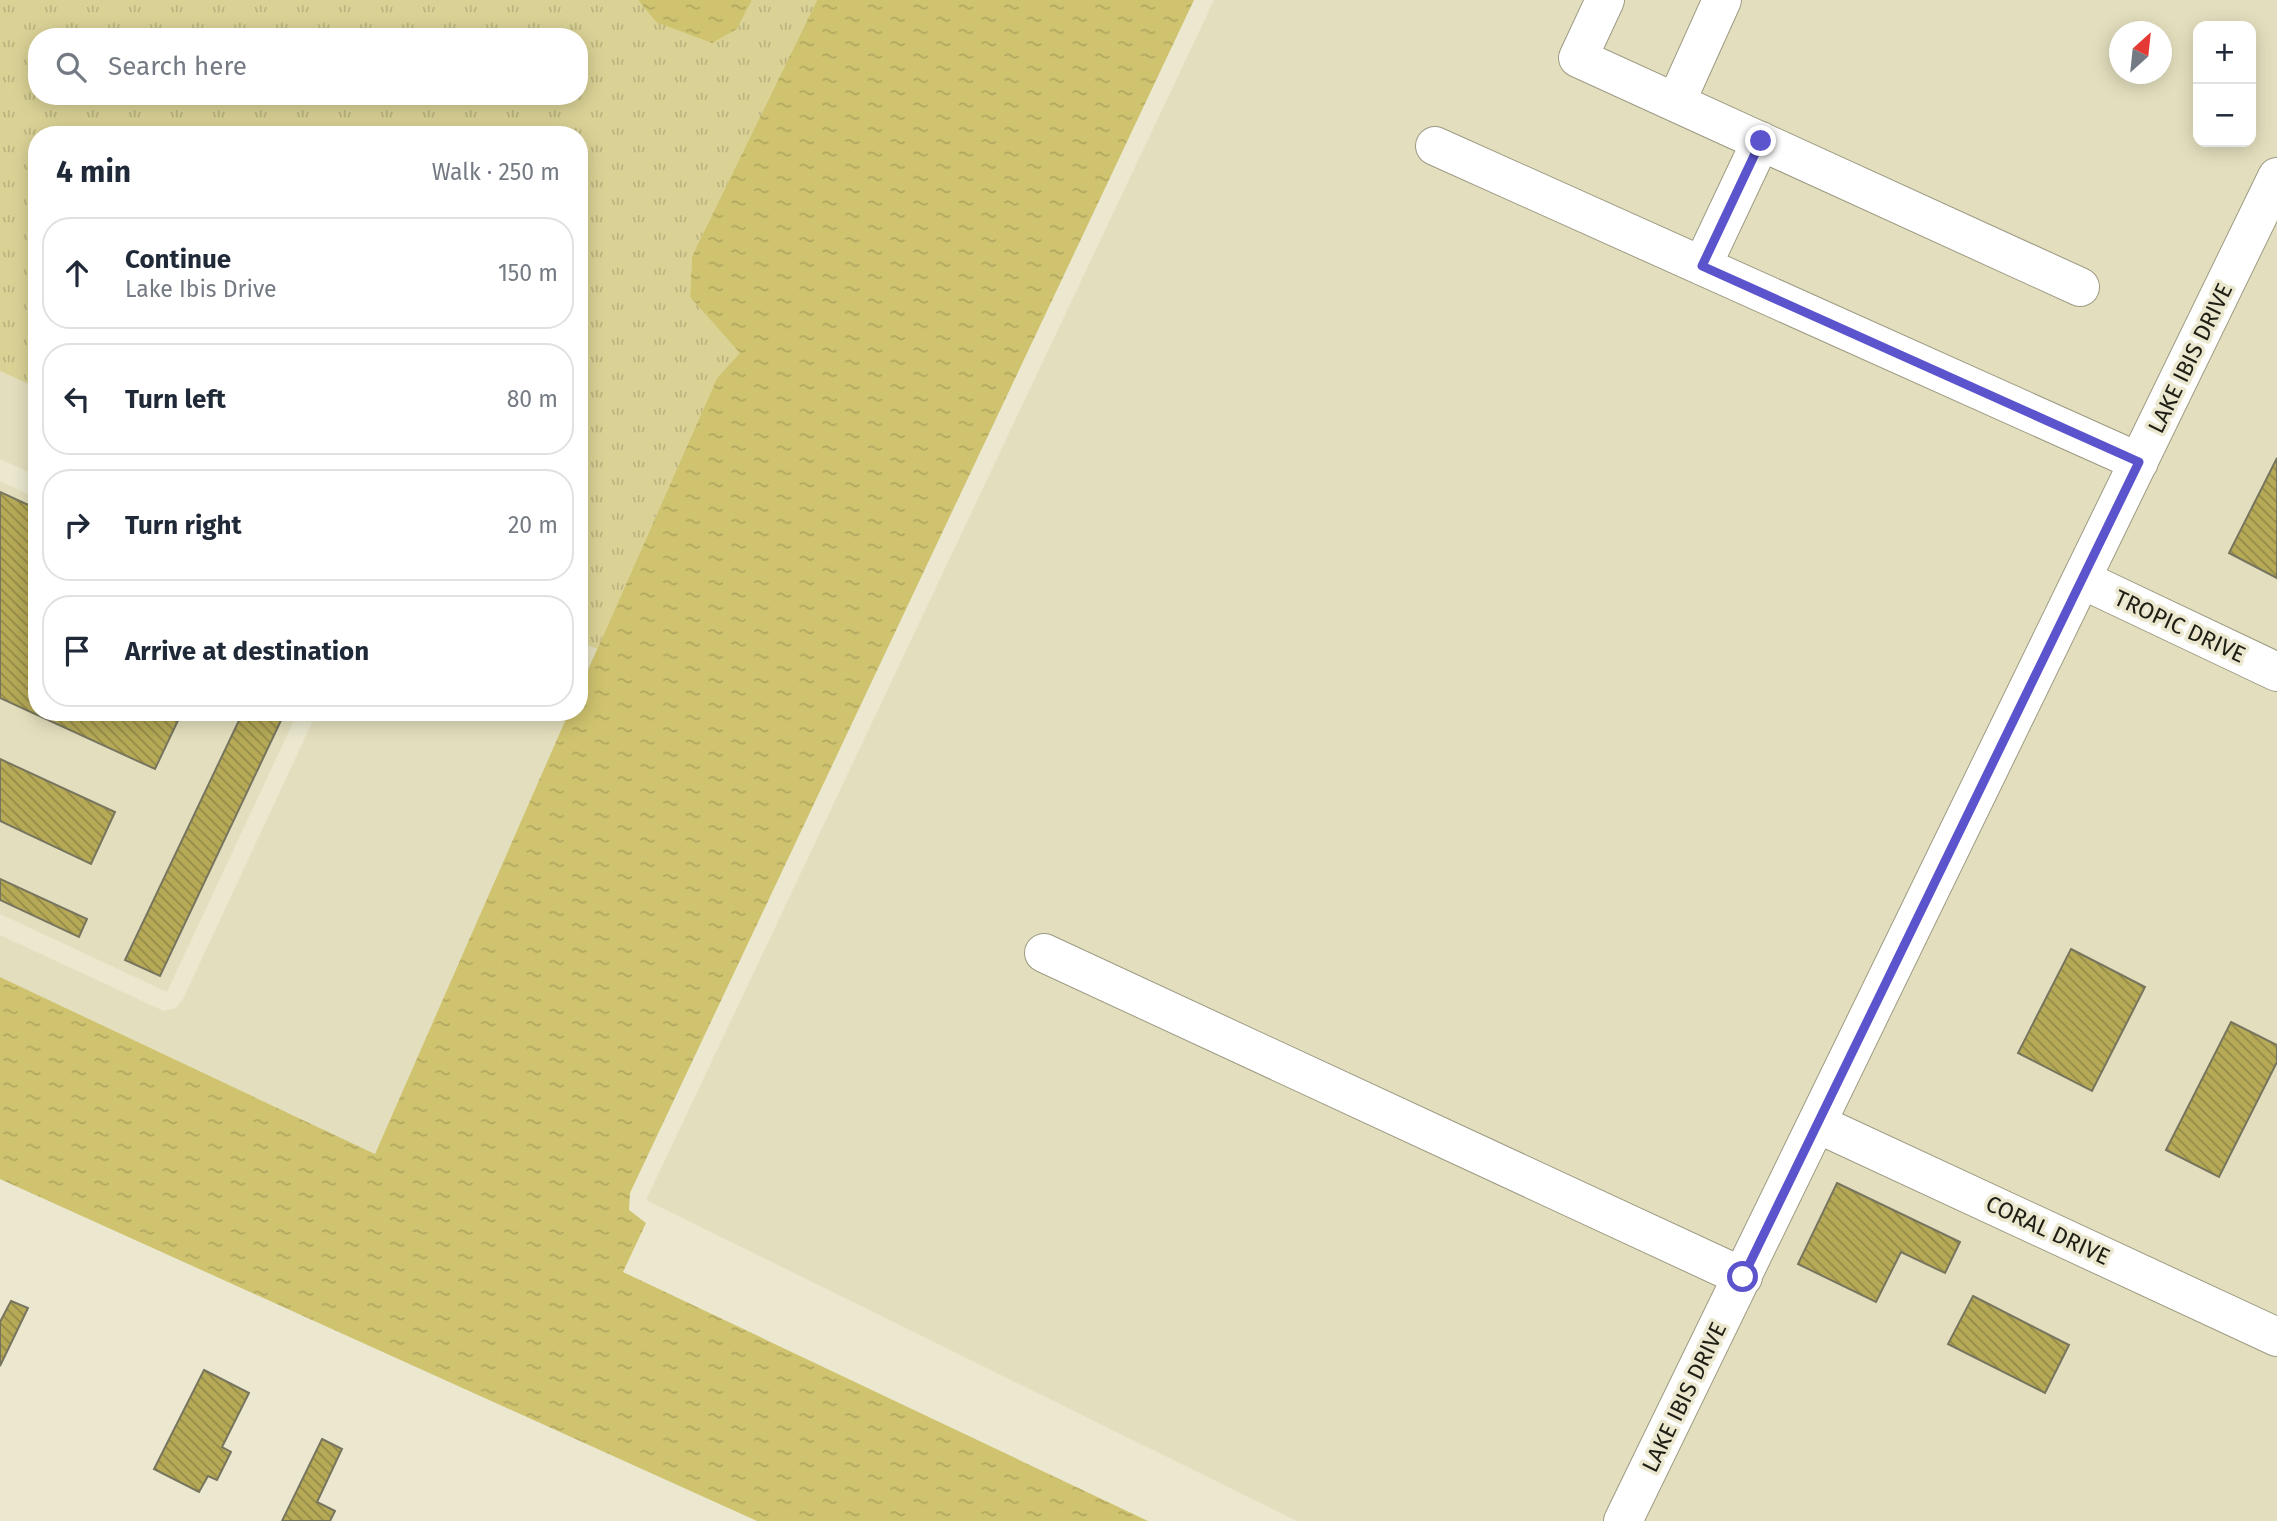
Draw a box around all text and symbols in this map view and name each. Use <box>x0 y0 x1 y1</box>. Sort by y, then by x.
north arrow <box>2109 21 2172 84</box>
map controls <box>2193 21 2256 147</box>
button: + <box>2193 21 2256 84</box>
search box <box>28 28 588 105</box>
icon: search <box>52 48 90 86</box>
text: Search here <box>108 51 247 82</box>
button: − <box>2193 84 2256 147</box>
route end <box>1745 125 1776 156</box>
text: 4 min <box>56 154 131 190</box>
text: Walk · 250 m <box>432 158 560 186</box>
text: Continue <box>125 244 231 275</box>
icon: ahead <box>58 254 96 292</box>
text: 150 m <box>498 259 558 287</box>
text: Lake Ibis Drive <box>125 275 277 303</box>
street label: LAKE IBIS DRIVE <box>2142 278 2238 438</box>
icon: left <box>58 380 96 418</box>
text: Turn left <box>125 384 226 415</box>
text: 80 m <box>507 385 558 413</box>
icon: right <box>58 506 96 544</box>
text: Turn right <box>125 510 242 541</box>
text: 20 m <box>508 511 558 539</box>
street label: TROPIC DRIVE <box>2110 583 2250 669</box>
icon: arrive <box>58 632 96 670</box>
text: Arrive at destination <box>125 636 369 667</box>
street label: CORAL DRIVE <box>1982 1189 2114 1271</box>
route start <box>1727 1261 1758 1292</box>
street label: LAKE IBIS DRIVE <box>1636 1317 1732 1477</box>

